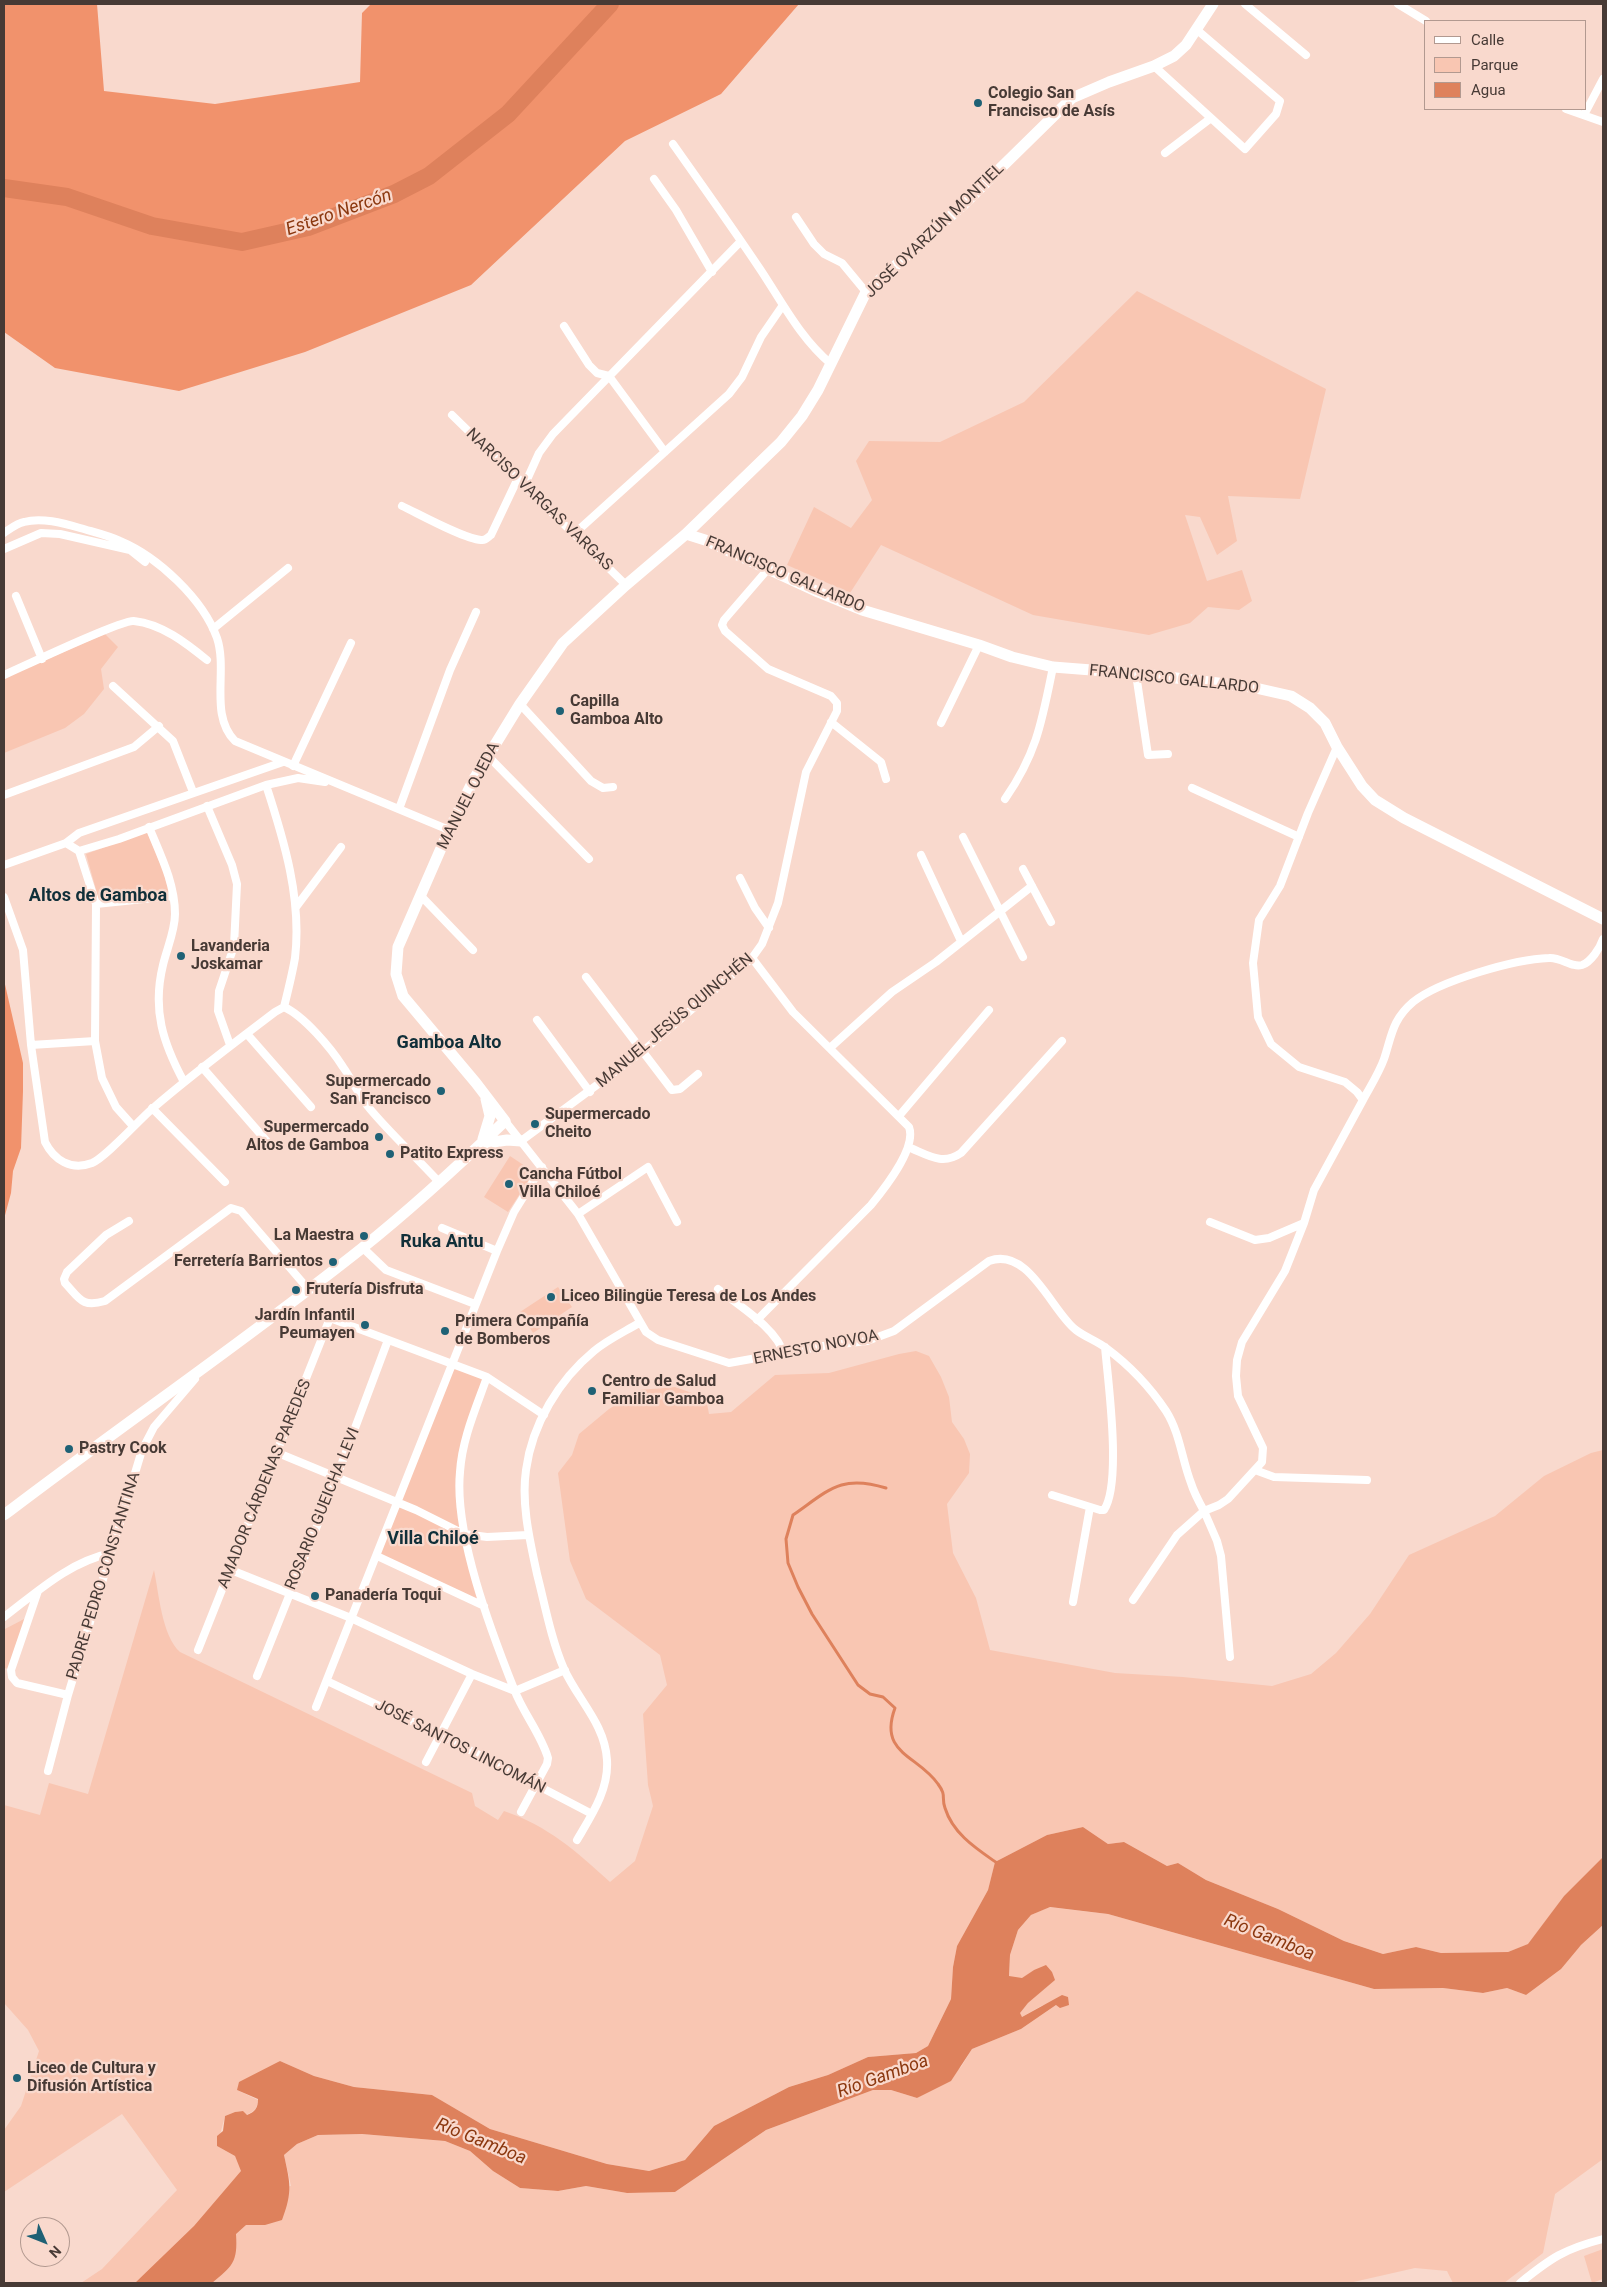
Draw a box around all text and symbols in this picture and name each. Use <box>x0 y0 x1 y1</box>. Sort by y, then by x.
legend <box>1424 20 1587 110</box>
text: Calle <box>1471 31 1504 49</box>
text: Parque <box>1471 56 1518 74</box>
text: Agua <box>1471 81 1506 99</box>
place label: Colegio San Francisco de Asís <box>988 84 1115 122</box>
marker: Colegio San Francisco de Asís <box>972 97 984 109</box>
street label: JOSÉ OYARZÚN MONTIEL <box>862 160 1008 302</box>
water label: Estero Nercón <box>283 185 395 241</box>
street label: NARCISO VARGAS VARGAS <box>462 425 616 575</box>
street label: FRANCISCO GALLARDO <box>703 533 867 617</box>
street label: FRANCISCO GALLARDO <box>1088 662 1260 698</box>
place label: Capilla Gamboa Alto <box>570 692 663 730</box>
marker: Capilla Gamboa Alto <box>554 705 566 717</box>
street label: MANUEL OJEDA <box>434 739 504 853</box>
district label: Altos de Gamboa <box>29 885 167 907</box>
place label: Lavanderia Joskamar <box>191 937 270 975</box>
marker: Lavanderia Joskamar <box>175 950 187 962</box>
street label: MANUEL JESÚS QUINCHÉN <box>593 950 757 1092</box>
district label: Gamboa Alto <box>397 1032 501 1054</box>
place label: Supermercado San Francisco <box>326 1072 431 1110</box>
marker: Supermercado San Francisco <box>435 1085 447 1097</box>
place label: Supermercado Cheito <box>545 1105 650 1143</box>
place label: Supermercado Altos de Gamboa <box>246 1118 369 1156</box>
marker: Supermercado Cheito <box>529 1118 541 1130</box>
marker: Supermercado Altos de Gamboa <box>373 1131 385 1143</box>
place label: Patito Express <box>400 1144 504 1164</box>
marker: Patito Express <box>384 1148 396 1160</box>
place label: Cancha Fútbol Villa Chiloé <box>519 1165 622 1203</box>
marker: Cancha Fútbol Villa Chiloé <box>503 1178 515 1190</box>
place label: La Maestra <box>274 1226 354 1246</box>
marker: La Maestra <box>358 1230 370 1242</box>
district label: Ruka Antu <box>400 1231 484 1253</box>
place label: Ferretería Barrientos <box>174 1252 323 1272</box>
marker: Ferretería Barrientos <box>327 1256 339 1268</box>
place label: Frutería Disfruta <box>306 1280 424 1300</box>
marker: Frutería Disfruta <box>290 1284 302 1296</box>
place label: Liceo Bilingüe Teresa de Los Andes <box>561 1287 816 1307</box>
marker: Liceo Bilingüe Teresa de Los Andes <box>545 1291 557 1303</box>
place label: Jardín Infantil Peumayen <box>255 1306 355 1344</box>
place label: Primera Compañía de Bomberos <box>455 1312 589 1350</box>
marker: Jardín Infantil Peumayen <box>359 1319 371 1331</box>
marker: Primera Compañía de Bomberos <box>439 1325 451 1337</box>
street label: ERNESTO NOVOA <box>752 1326 880 1370</box>
place label: Centro de Salud Familiar Gamboa <box>602 1372 724 1410</box>
street label: AMADOR CÁRDENAS PAREDES <box>214 1377 316 1591</box>
marker: Centro de Salud Familiar Gamboa <box>586 1385 598 1397</box>
street label: ROSARIO GUEICHA LEVI <box>282 1425 364 1593</box>
place label: Pastry Cook <box>79 1439 167 1459</box>
marker: Pastry Cook <box>63 1443 75 1455</box>
street label: PADRE PEDRO CONSTANTINA <box>63 1470 145 1682</box>
district label: Villa Chiloé <box>387 1528 479 1550</box>
place label: Panadería Toqui <box>325 1586 442 1606</box>
marker: Panadería Toqui <box>309 1590 321 1602</box>
street label: JOSÉ SANTOS LINCOMÁN <box>371 1696 549 1798</box>
water label: Río Gamboa <box>1221 1910 1317 1966</box>
water label: Río Gamboa <box>834 2051 932 2103</box>
place label: Liceo de Cultura y Difusión Artística <box>27 2059 156 2097</box>
marker: Liceo de Cultura y Difusión Artística <box>11 2072 23 2084</box>
water label: Río Gamboa <box>433 2114 529 2170</box>
north arrow <box>20 2217 70 2267</box>
text: N <box>46 2243 64 2261</box>

